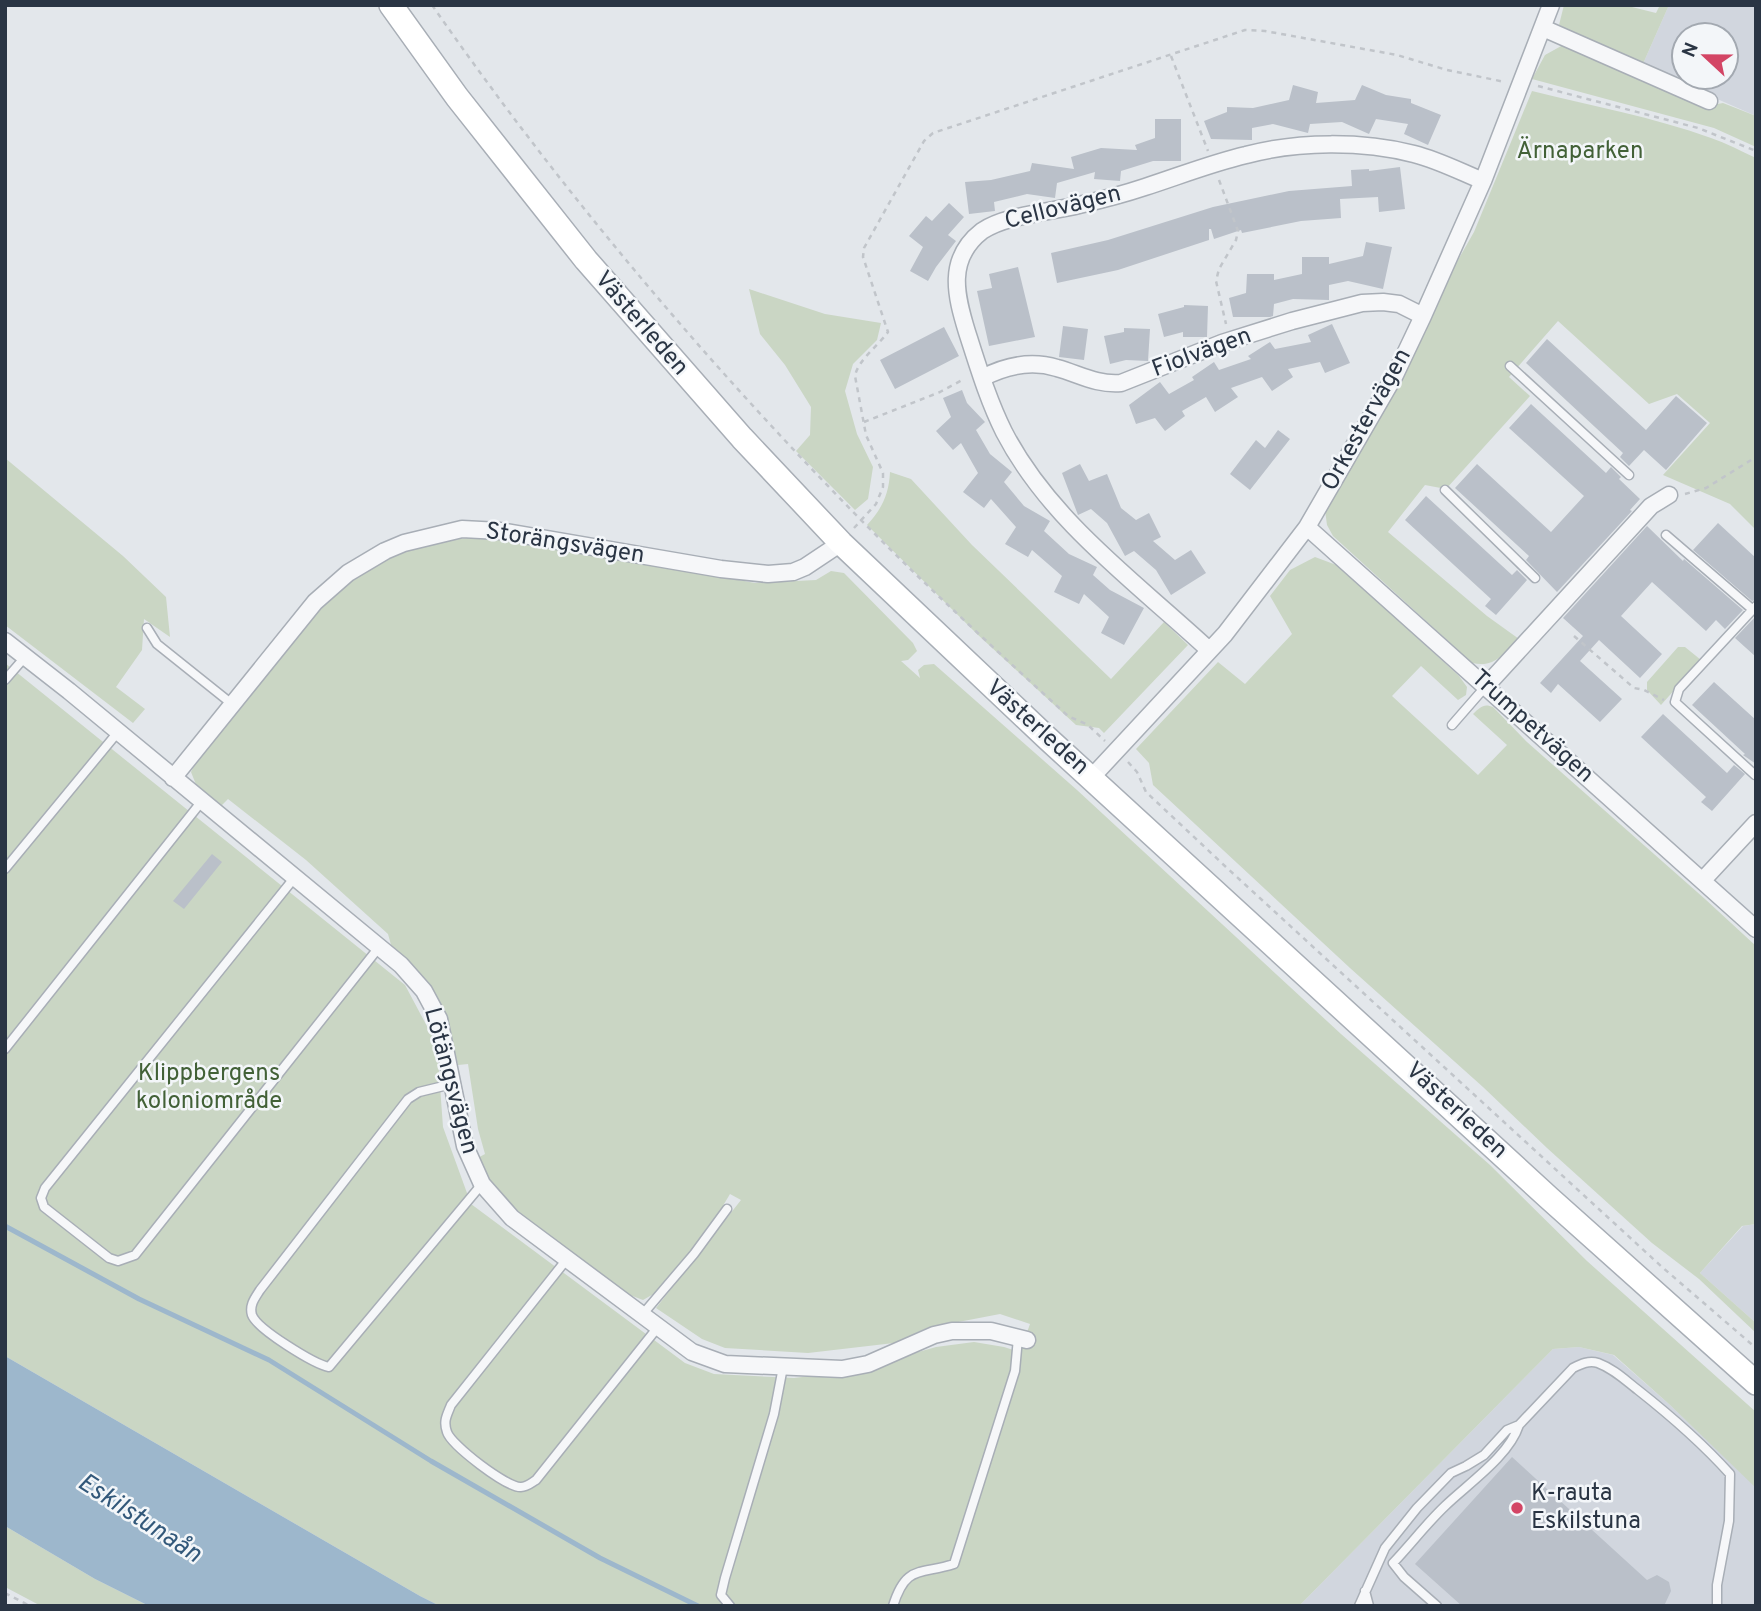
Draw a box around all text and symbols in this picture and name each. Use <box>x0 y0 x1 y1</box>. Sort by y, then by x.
north arrow <box>1670 21 1740 91</box>
text: N <box>1677 40 1705 61</box>
park label: Ärnaparken <box>1517 136 1643 167</box>
street label: Cellovägen <box>1002 179 1124 237</box>
street label: Västerleden <box>587 266 695 382</box>
street label: Fiolvägen <box>1148 321 1256 385</box>
street label: Orkestervägen <box>1315 343 1419 497</box>
street label: Storängsvägen <box>483 517 647 571</box>
street label: Trumpetvägen <box>1464 664 1600 790</box>
street label: Västerleden <box>979 674 1095 782</box>
street label: Lötängsvägen <box>416 1004 484 1158</box>
street label: Västerleden <box>1399 1056 1513 1166</box>
park label: Klippbergens koloniområde <box>136 1059 282 1117</box>
water label: Eskilstunaån <box>71 1467 207 1571</box>
place label: K-rauta Eskilstuna <box>1531 1479 1641 1537</box>
marker: K-rauta Eskilstuna <box>1509 1500 1525 1516</box>

